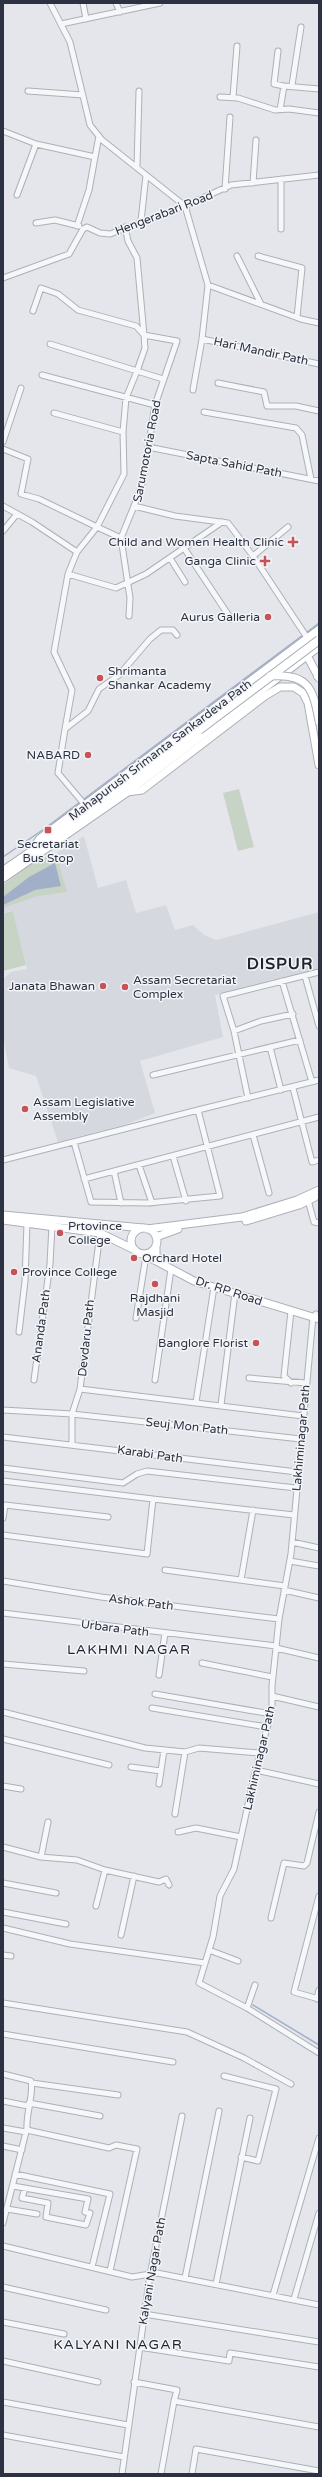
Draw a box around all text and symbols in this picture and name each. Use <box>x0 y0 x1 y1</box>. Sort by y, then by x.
street label: Hengerabari Road <box>113 188 215 238</box>
street label: Hari Mandir Path <box>212 334 310 368</box>
street label: Sarumotoria Road <box>130 399 164 503</box>
street label: Sapta Sahid Path <box>185 448 283 480</box>
place label: Child and Women Health Clinic <box>108 535 284 549</box>
marker: Child and Women Health Clinic <box>287 536 299 548</box>
place label: Ganga Clinic <box>184 554 256 568</box>
marker: Ganga Clinic <box>259 555 271 567</box>
place label: Aurus Galleria <box>180 610 260 624</box>
marker: Aurus Galleria <box>263 612 273 622</box>
place label: Shrimanta Shankar Academy <box>108 664 212 692</box>
marker: Shrimanta Shankar Academy <box>95 673 105 683</box>
street label: Mahapurush Srimanta Sankardeva Path <box>66 677 254 823</box>
place label: NABARD <box>27 748 80 762</box>
marker: NABARD <box>83 750 93 760</box>
marker: Secretariat Bus Stop <box>43 825 53 835</box>
place label: Secretariat Bus Stop <box>17 837 79 865</box>
district label: DISPUR <box>247 954 313 974</box>
place label: Assam Secretariat Complex <box>133 973 237 1001</box>
place label: Janata Bhawan <box>9 979 95 993</box>
marker: Janata Bhawan <box>98 981 108 991</box>
marker: Assam Secretariat Complex <box>120 982 130 992</box>
place label: Assam Legislative Assembly <box>33 1095 135 1123</box>
marker: Assam Legislative Assembly <box>20 1104 30 1114</box>
place label: Prtovince College <box>68 1219 122 1247</box>
marker: Prtovince College <box>55 1228 65 1238</box>
place label: Orchard Hotel <box>142 1251 222 1265</box>
marker: Orchard Hotel <box>129 1253 139 1263</box>
place label: Province College <box>22 1265 117 1279</box>
marker: Province College <box>9 1267 19 1277</box>
street label: Dr. RP Road <box>194 1274 264 1308</box>
marker: Rajdhani Masjid <box>150 1279 160 1289</box>
street label: Ananda Path <box>29 1288 53 1364</box>
place label: Rajdhani Masjid <box>130 1291 180 1319</box>
street label: Devdaru Path <box>75 1299 97 1377</box>
place label: Banglore Florist <box>158 1336 248 1350</box>
marker: Banglore Florist <box>251 1338 261 1348</box>
street label: Lakhiminagar Path <box>289 1384 313 1492</box>
street label: Seuj Mon Path <box>145 1415 229 1437</box>
street label: Karabi Path <box>116 1442 184 1466</box>
street label: Ashok Path <box>108 1591 174 1613</box>
street label: Urbara Path <box>80 1617 150 1639</box>
district label: LAKHMI NAGAR <box>67 1641 191 1658</box>
street label: Lakhiminagar Path <box>240 1704 278 1812</box>
street label: Kalyani Nagar Path <box>136 2216 168 2326</box>
district label: KALYANI NAGAR <box>53 2336 183 2353</box>

